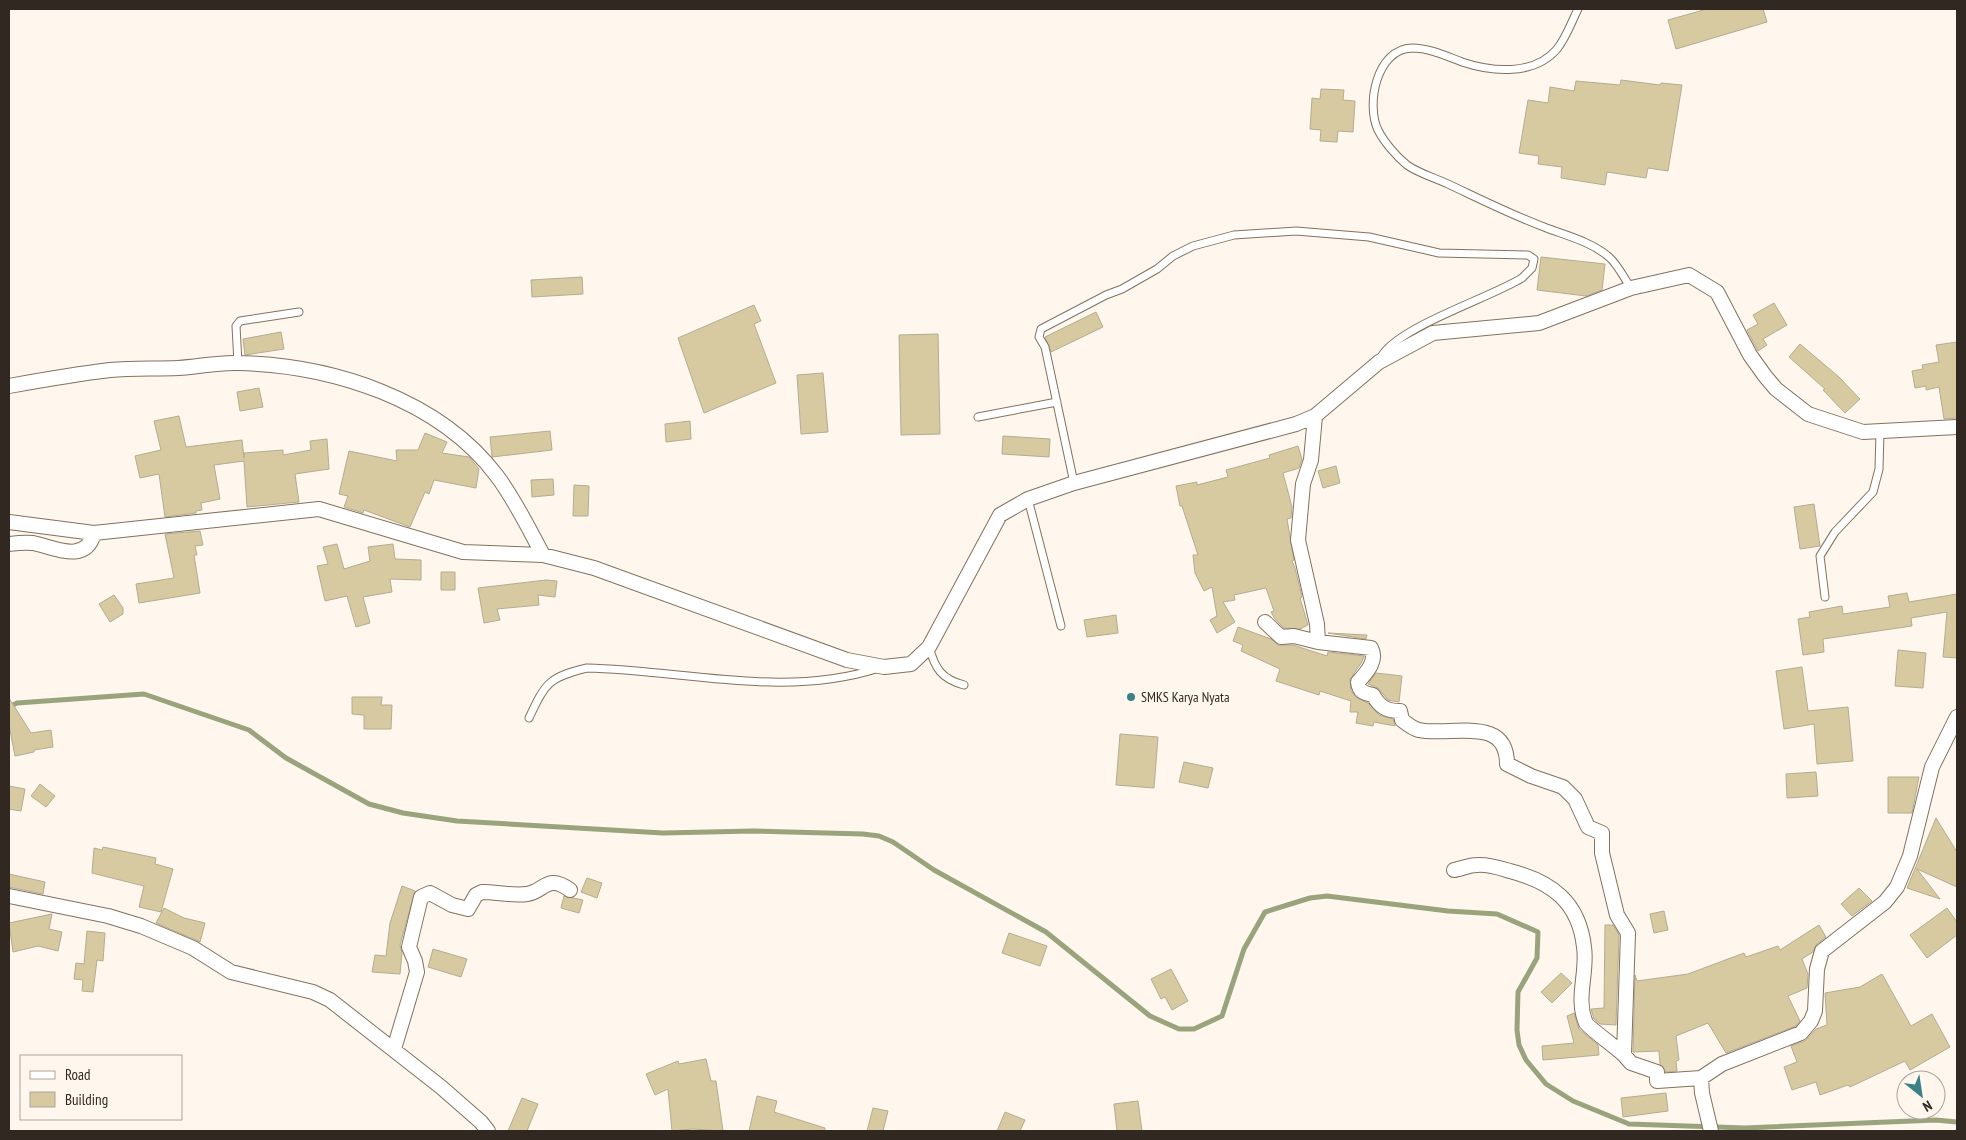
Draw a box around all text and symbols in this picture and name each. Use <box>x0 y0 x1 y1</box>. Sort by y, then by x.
place label: SMKS Karya Nyata <box>1141 688 1230 706</box>
marker: SMKS Karya Nyata <box>1125 691 1137 703</box>
legend <box>20 1055 182 1120</box>
text: Road <box>65 1065 91 1084</box>
north arrow <box>1896 1070 1946 1120</box>
text: Building <box>65 1090 108 1109</box>
text: N <box>1920 1097 1935 1116</box>

